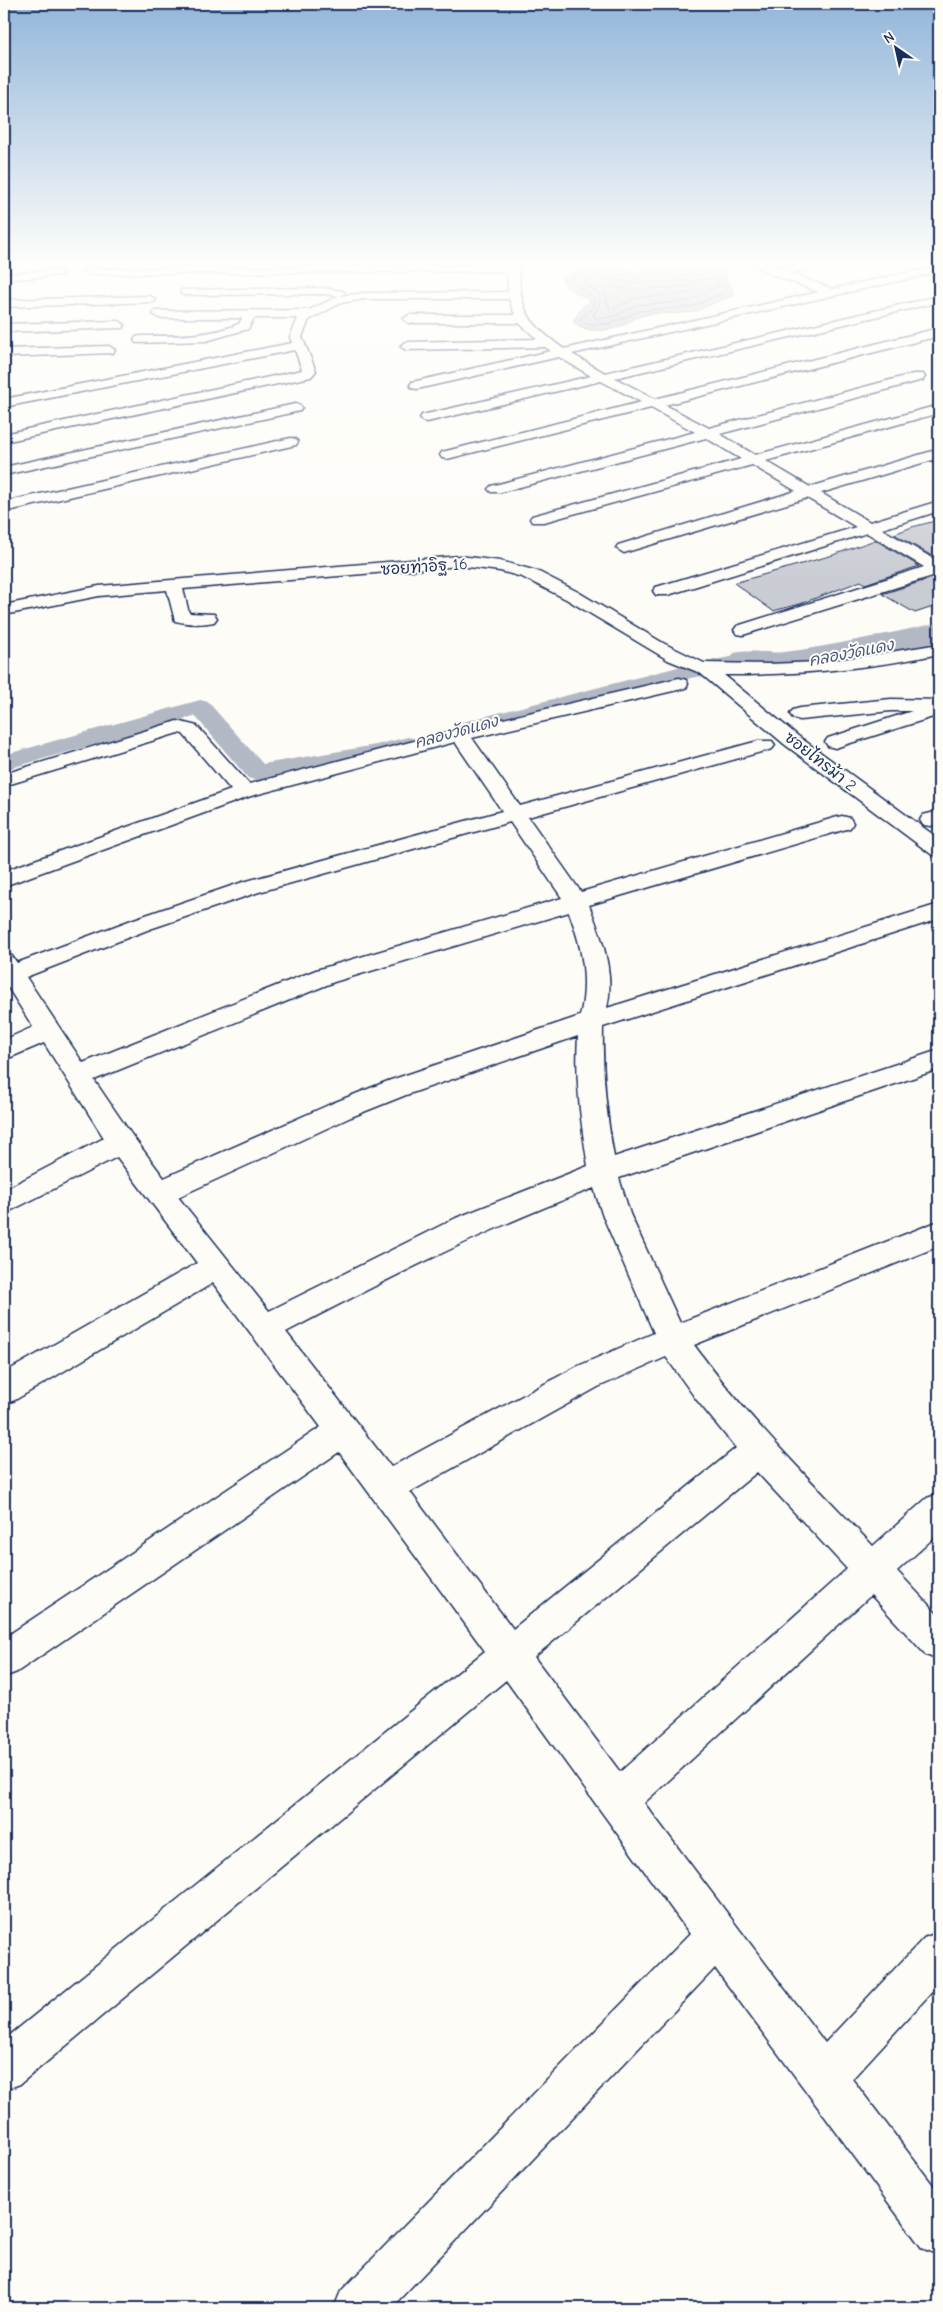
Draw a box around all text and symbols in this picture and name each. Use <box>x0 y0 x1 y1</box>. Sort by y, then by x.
north arrow <box>870 22 920 72</box>
text: N <box>880 28 898 47</box>
street label: ซอยท่าอิฐ 16 <box>380 552 468 581</box>
water label: คลองวัดแดง <box>807 635 897 670</box>
water label: คลองวัดแดง <box>412 711 502 752</box>
street label: ซอยไทรม้า 2 <box>781 726 862 795</box>

